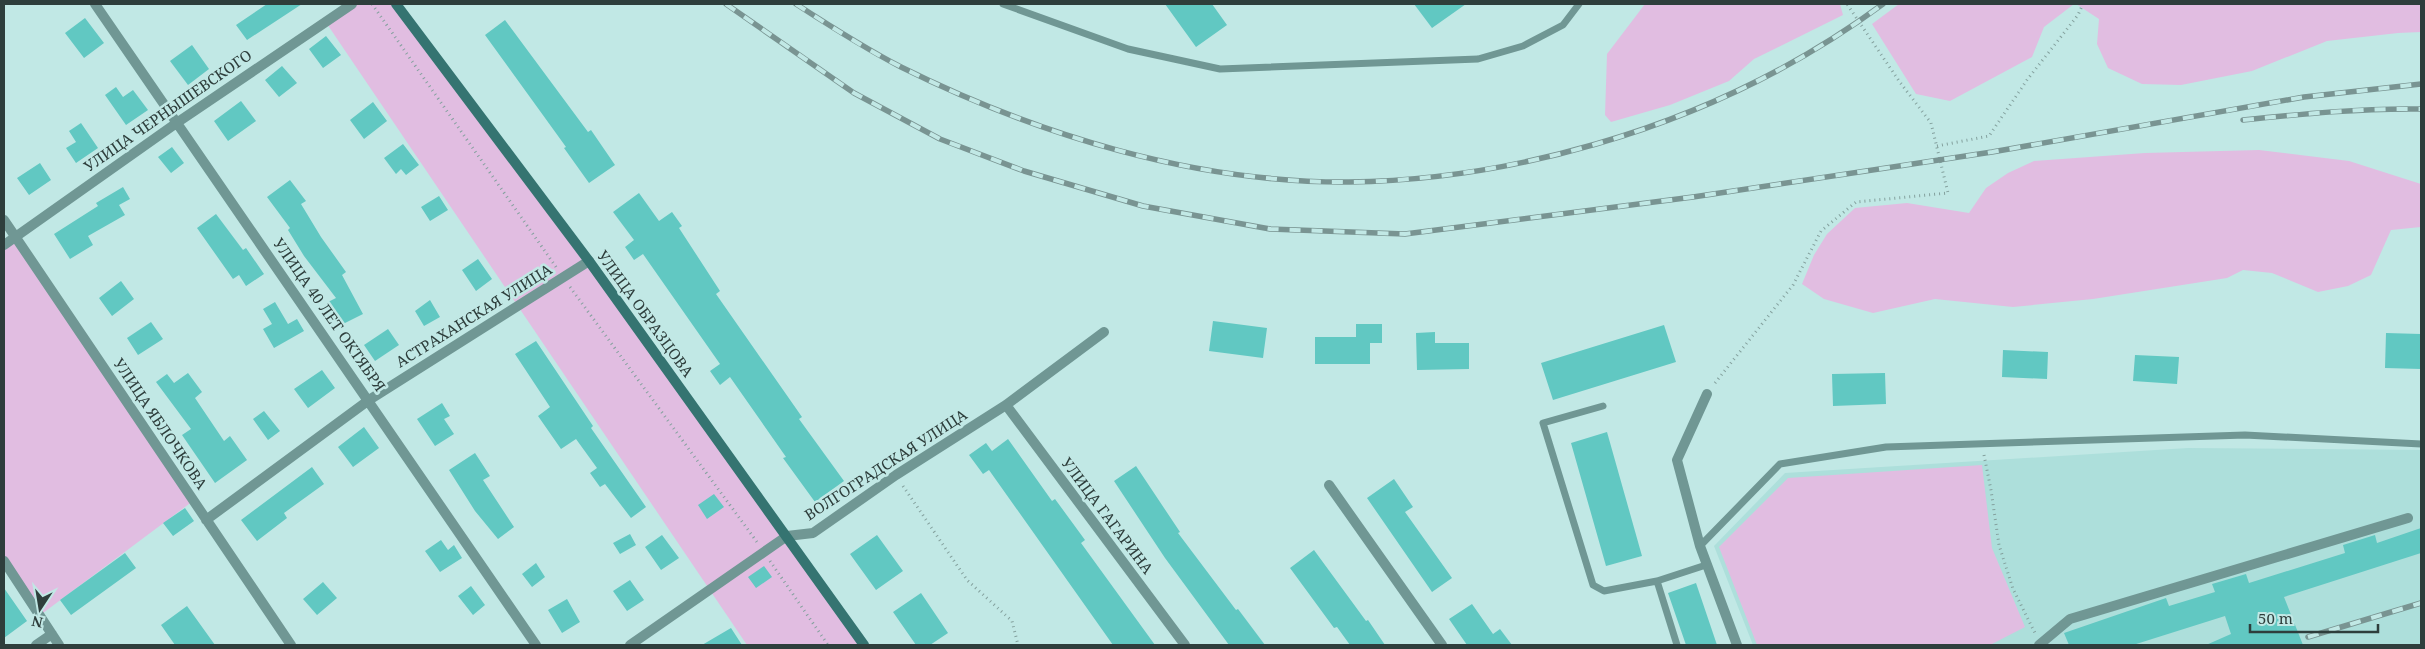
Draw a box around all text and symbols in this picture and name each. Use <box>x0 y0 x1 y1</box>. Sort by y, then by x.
street label: УЛИЦА ЧЕРНЫШЕВСКОГО <box>80 44 255 176</box>
street label: УЛИЦА 40 ЛЕТ ОКТЯБРЯ <box>269 234 391 395</box>
street label: УЛИЦА ОБРАЗЦОВА <box>593 246 699 381</box>
street label: АСТРАХАНСКАЯ УЛИЦА <box>392 259 556 371</box>
street label: УЛИЦА ЯБЛОЧКОВА <box>109 354 212 493</box>
street label: ВОЛГОГРАДСКАЯ УЛИЦА <box>800 404 971 524</box>
street label: УЛИЦА ГАГАРИНА <box>1057 453 1158 578</box>
north arrow <box>15 584 65 634</box>
scale bar <box>2250 602 2378 634</box>
text: 50 m <box>2258 608 2293 628</box>
text: N <box>30 612 45 633</box>

